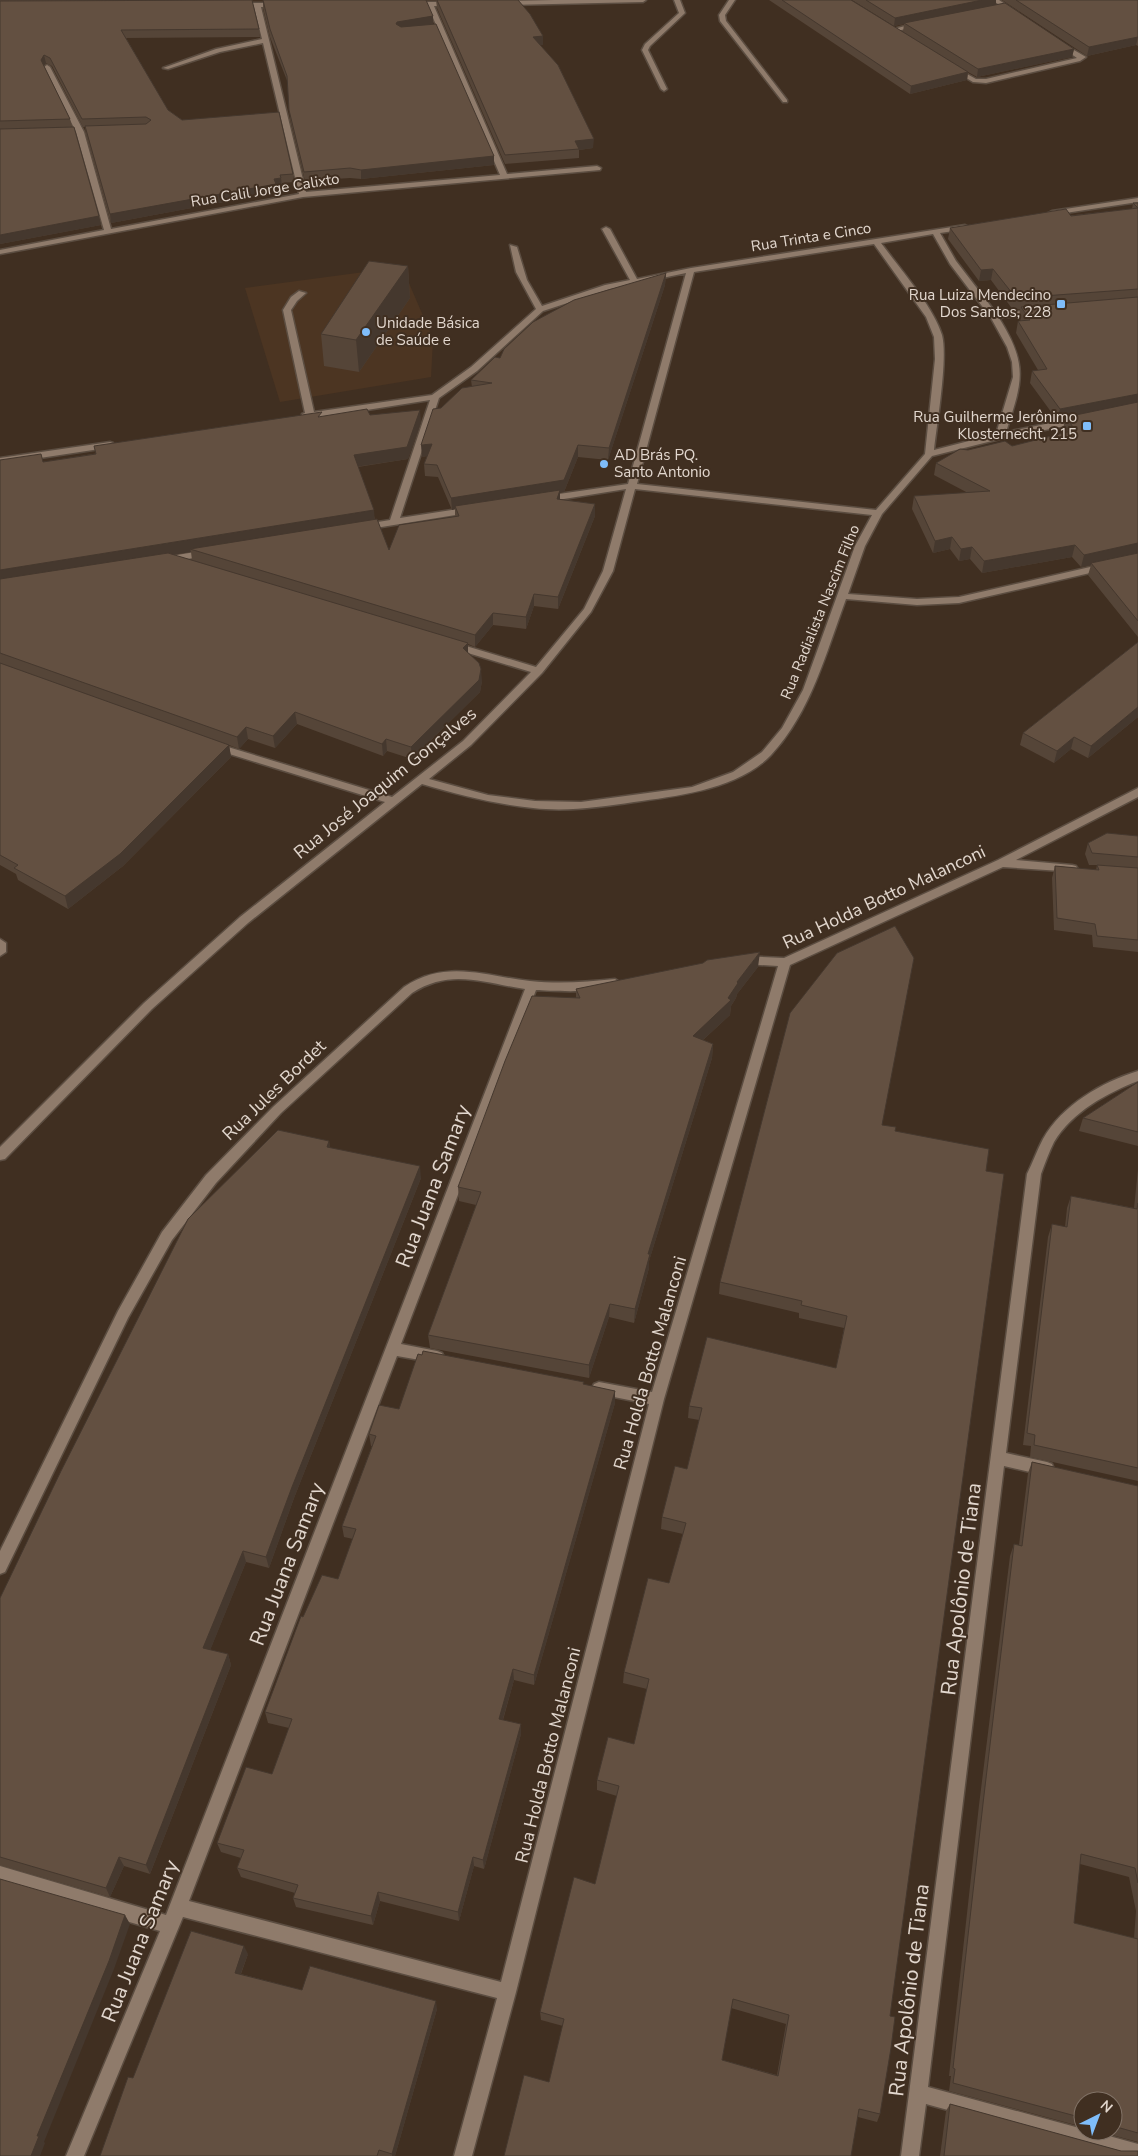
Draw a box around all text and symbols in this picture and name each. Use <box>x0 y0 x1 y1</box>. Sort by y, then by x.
street label: Rua Calil Jorge Calixto <box>189 168 341 212</box>
street label: Rua Trinta e Cinco <box>749 218 873 256</box>
place label: Rua Luiza Mendecino Dos Santos, 228 <box>909 285 1051 322</box>
marker: Rua Luiza Mendecino Dos Santos, 228 <box>1055 298 1067 310</box>
place label: Unidade Básica de Saúde e <box>376 313 480 350</box>
marker: Unidade Básica de Saúde e <box>360 326 372 338</box>
place label: Rua Guilherme Jerônimo Klosternecht, 215 <box>913 407 1077 444</box>
marker: Rua Guilherme Jerônimo Klosternecht, 215 <box>1081 420 1093 432</box>
place label: AD Brás PQ. Santo Antonio <box>614 445 710 482</box>
marker: AD Brás PQ. Santo Antonio <box>598 458 610 470</box>
street label: Rua Radialista Nascim Filho <box>776 522 864 702</box>
street label: Rua José Joaquim Gonçalves <box>289 702 481 864</box>
street label: Rua Holda Botto Malanconi <box>779 839 989 955</box>
street label: Rua Jules Bordet <box>217 1034 331 1146</box>
street label: Rua Juana Samary <box>389 1100 477 1272</box>
street label: Rua Holda Botto Malanconi <box>608 1253 692 1473</box>
street label: Rua Juana Samary <box>243 1478 331 1650</box>
street label: Rua Apolônio de Tiana <box>934 1481 988 1697</box>
street label: Rua Holda Botto Malanconi <box>510 1645 586 1865</box>
street label: Rua Juana Samary <box>95 1856 185 2026</box>
street label: Rua Apolônio de Tiana <box>882 1882 936 2098</box>
north arrow <box>1073 2091 1123 2141</box>
text: N <box>1096 2096 1117 2117</box>

